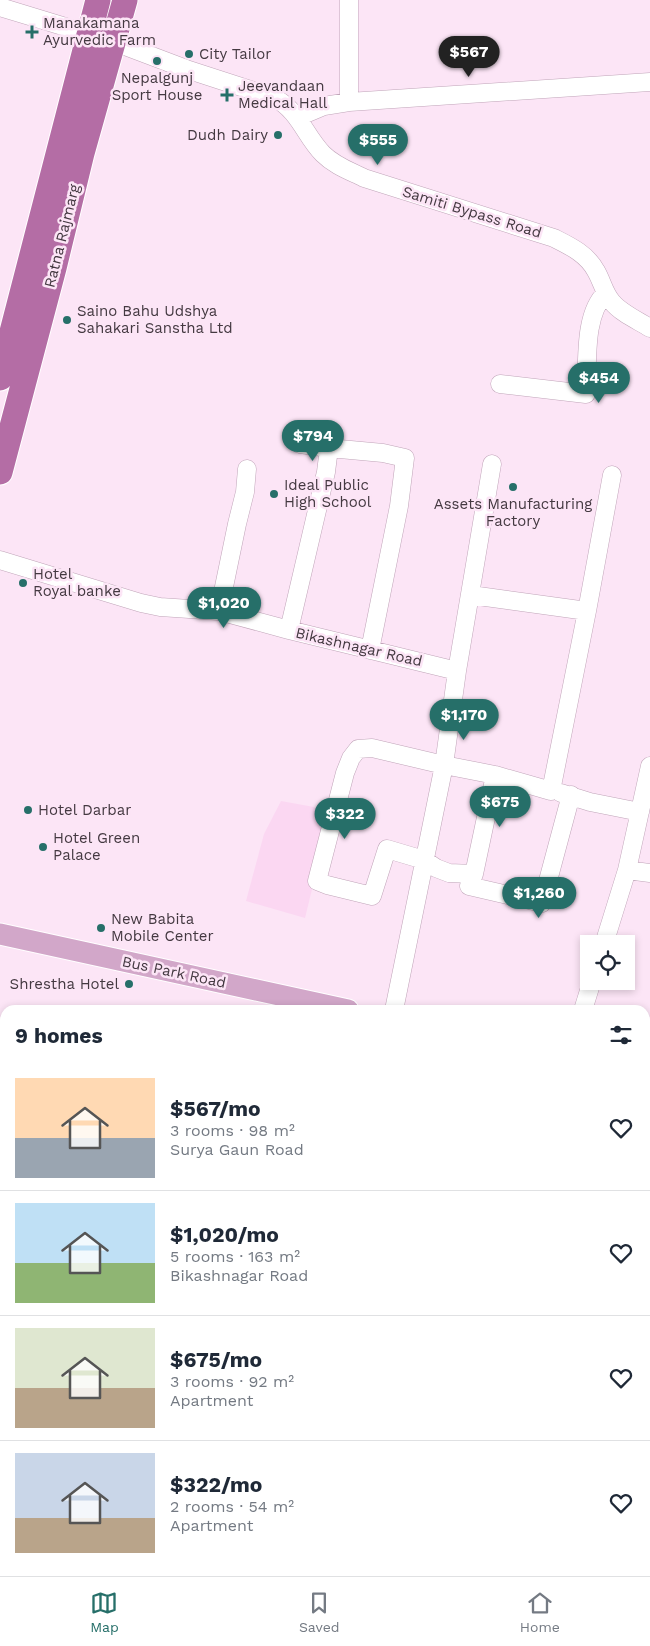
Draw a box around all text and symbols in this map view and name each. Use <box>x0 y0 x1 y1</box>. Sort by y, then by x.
place label: Manakamana Ayurvedic Farm <box>43 14 156 49</box>
marker: Manakamana Ayurvedic Farm <box>25 25 39 39</box>
pin: $567 <box>439 36 499 78</box>
text: $567 <box>450 42 488 61</box>
place label: City Tailor <box>199 45 271 63</box>
marker: City Tailor <box>183 48 195 60</box>
marker: Nepalgunj Sport House <box>151 55 163 67</box>
place label: Nepalgunj Sport House <box>112 69 202 104</box>
place label: Jeevandaan Medical Hall <box>238 77 328 112</box>
marker: Jeevandaan Medical Hall <box>220 88 234 102</box>
pin: $555 <box>348 124 408 166</box>
place label: Dudh Dairy <box>187 126 268 144</box>
marker: Dudh Dairy <box>272 129 284 141</box>
text: $555 <box>359 130 397 149</box>
street label: Ratna Rajmarg <box>40 182 84 290</box>
street label: Samiti Bypass Road <box>400 182 544 242</box>
place label: Saino Bahu Udshya Sahakari Sanstha Ltd <box>77 302 233 337</box>
marker: Saino Bahu Udshya Sahakari Sanstha Ltd <box>61 314 73 326</box>
pin: $454 <box>569 362 629 404</box>
text: $454 <box>579 368 619 387</box>
pin: $794 <box>283 420 343 462</box>
text: $794 <box>293 426 333 445</box>
place label: Ideal Public High School <box>284 476 372 511</box>
marker: Assets Manufacturing Factory <box>507 481 519 493</box>
marker: Ideal Public High School <box>268 488 280 500</box>
place label: Assets Manufacturing Factory <box>434 495 592 530</box>
place label: Hotel Royal banke <box>33 565 121 600</box>
marker: Hotel Royal banke <box>17 577 29 589</box>
pin: $1,020 <box>183 586 265 629</box>
text: $1,020 <box>198 593 250 612</box>
street label: Bikashnagar Road <box>294 624 424 670</box>
pin: $1,170 <box>423 698 505 741</box>
text: $1,170 <box>441 705 487 724</box>
pin: $675 <box>470 786 530 828</box>
text: $675 <box>481 792 519 811</box>
pin: $322 <box>315 798 375 840</box>
place label: Hotel Darbar <box>38 801 131 819</box>
marker: Hotel Darbar <box>22 804 34 816</box>
text: $322 <box>326 804 364 823</box>
place label: Hotel Green Palace <box>53 829 140 864</box>
marker: Hotel Green Palace <box>37 841 49 853</box>
pin: $1,260 <box>498 876 580 919</box>
text: $1,260 <box>513 883 565 902</box>
place label: New Babita Mobile Center <box>111 910 214 945</box>
marker: New Babita Mobile Center <box>95 922 107 934</box>
map controls <box>580 935 635 990</box>
button: locate <box>580 935 635 990</box>
street label: Bus Park Road <box>120 952 228 992</box>
place label: Shrestha Hotel <box>10 975 119 993</box>
marker: Shrestha Hotel <box>123 978 135 990</box>
icon: filters <box>607 1021 635 1049</box>
text: 9 homes <box>15 1023 103 1048</box>
text: $567/mo <box>170 1096 261 1121</box>
icon: home <box>55 1098 115 1158</box>
icon: heart <box>607 1114 635 1142</box>
text: 3 rooms · 98 m² <box>170 1121 295 1140</box>
text: Surya Gaun Road <box>170 1140 304 1159</box>
text: $1,020/mo <box>170 1222 279 1247</box>
icon: home <box>55 1223 115 1283</box>
icon: heart <box>607 1239 635 1267</box>
text: 5 rooms · 163 m² <box>170 1247 300 1266</box>
text: Bikashnagar Road <box>170 1266 308 1285</box>
text: $675/mo <box>170 1347 262 1372</box>
icon: home <box>55 1348 115 1408</box>
icon: heart <box>607 1364 635 1392</box>
text: 3 rooms · 92 m² <box>170 1372 294 1391</box>
text: Apartment <box>170 1391 253 1410</box>
text: $322/mo <box>170 1472 262 1497</box>
icon: home <box>55 1473 115 1533</box>
icon: heart <box>607 1489 635 1517</box>
text: 2 rooms · 54 m² <box>170 1497 294 1516</box>
text: Apartment <box>170 1516 253 1535</box>
tab: Map <box>90 1589 119 1635</box>
tab: Saved <box>299 1589 340 1635</box>
tab: Home <box>520 1589 560 1635</box>

